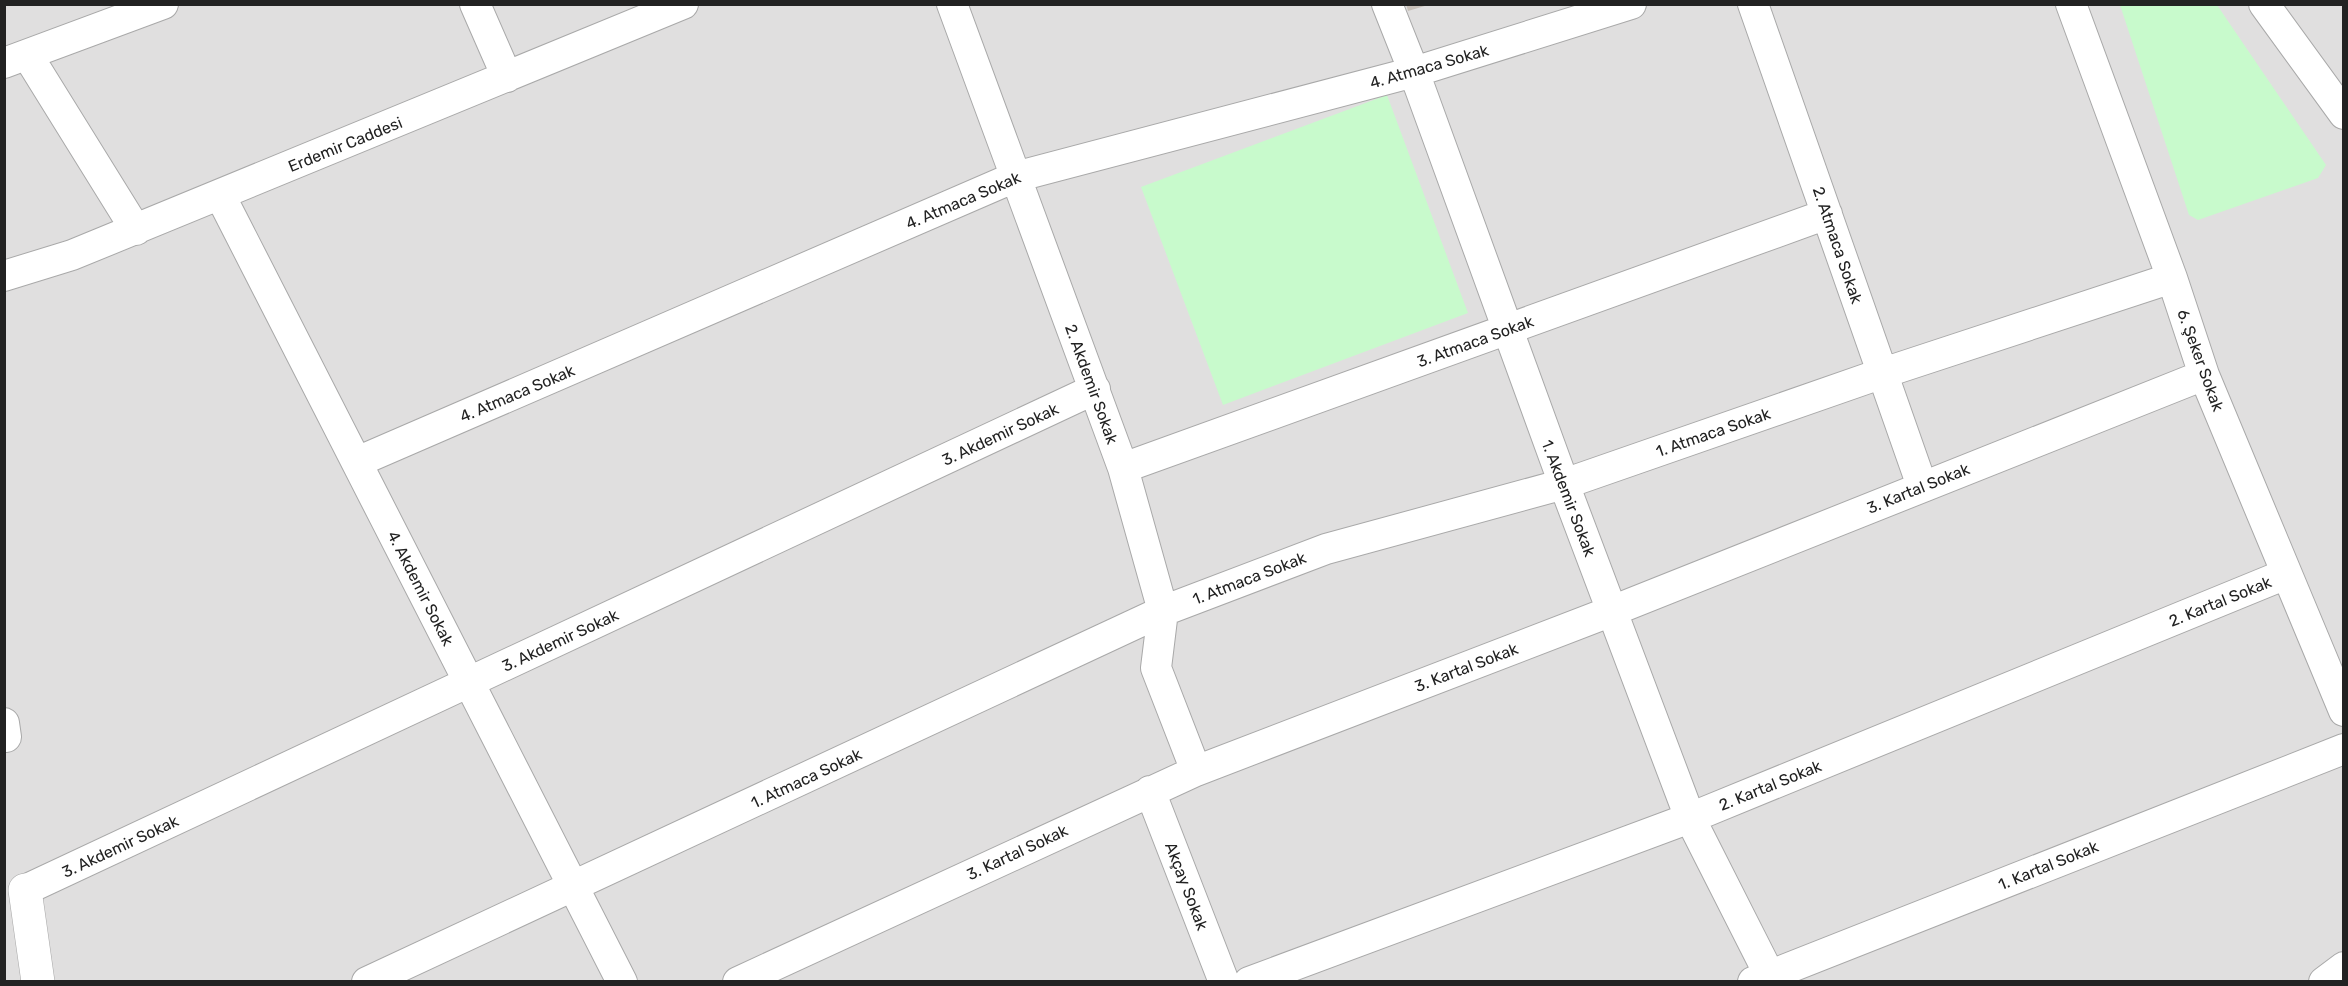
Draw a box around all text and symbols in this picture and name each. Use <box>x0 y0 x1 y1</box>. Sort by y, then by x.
street label: 4. Atmaca Sokak <box>1368 40 1491 93</box>
street label: Erdemir Caddesi <box>285 113 405 176</box>
street label: 4. Atmaca Sokak <box>903 167 1024 233</box>
street label: 2. Atmaca Sokak <box>1809 184 1867 307</box>
street label: 6. Şeker Sokak <box>2173 307 2228 415</box>
street label: 3. Atmaca Sokak <box>1414 311 1537 371</box>
street label: 2. Akdemir Sokak <box>1061 322 1122 447</box>
street label: 4. Atmaca Sokak <box>457 360 578 426</box>
street label: 3. Akdemir Sokak <box>939 399 1062 470</box>
street label: 1. Atmaca Sokak <box>1653 404 1774 461</box>
street label: 1. Akdemir Sokak <box>1538 437 1600 560</box>
street label: 3. Kartal Sokak <box>1864 459 1973 518</box>
street label: 4. Akdemir Sokak <box>383 528 458 649</box>
street label: 1. Atmaca Sokak <box>1190 548 1309 609</box>
street label: 2. Kartal Sokak <box>2166 572 2275 631</box>
street label: 3. Akdemir Sokak <box>499 605 622 676</box>
street label: 3. Kartal Sokak <box>1412 639 1521 696</box>
street label: 1. Atmaca Sokak <box>748 744 865 812</box>
street label: 2. Kartal Sokak <box>1716 756 1825 815</box>
street label: 3. Akdemir Sokak <box>59 811 182 882</box>
street label: 3. Kartal Sokak <box>964 820 1071 884</box>
street label: 1. Kartal Sokak <box>1995 836 2102 894</box>
street label: Akçay Sokak <box>1161 839 1212 934</box>

